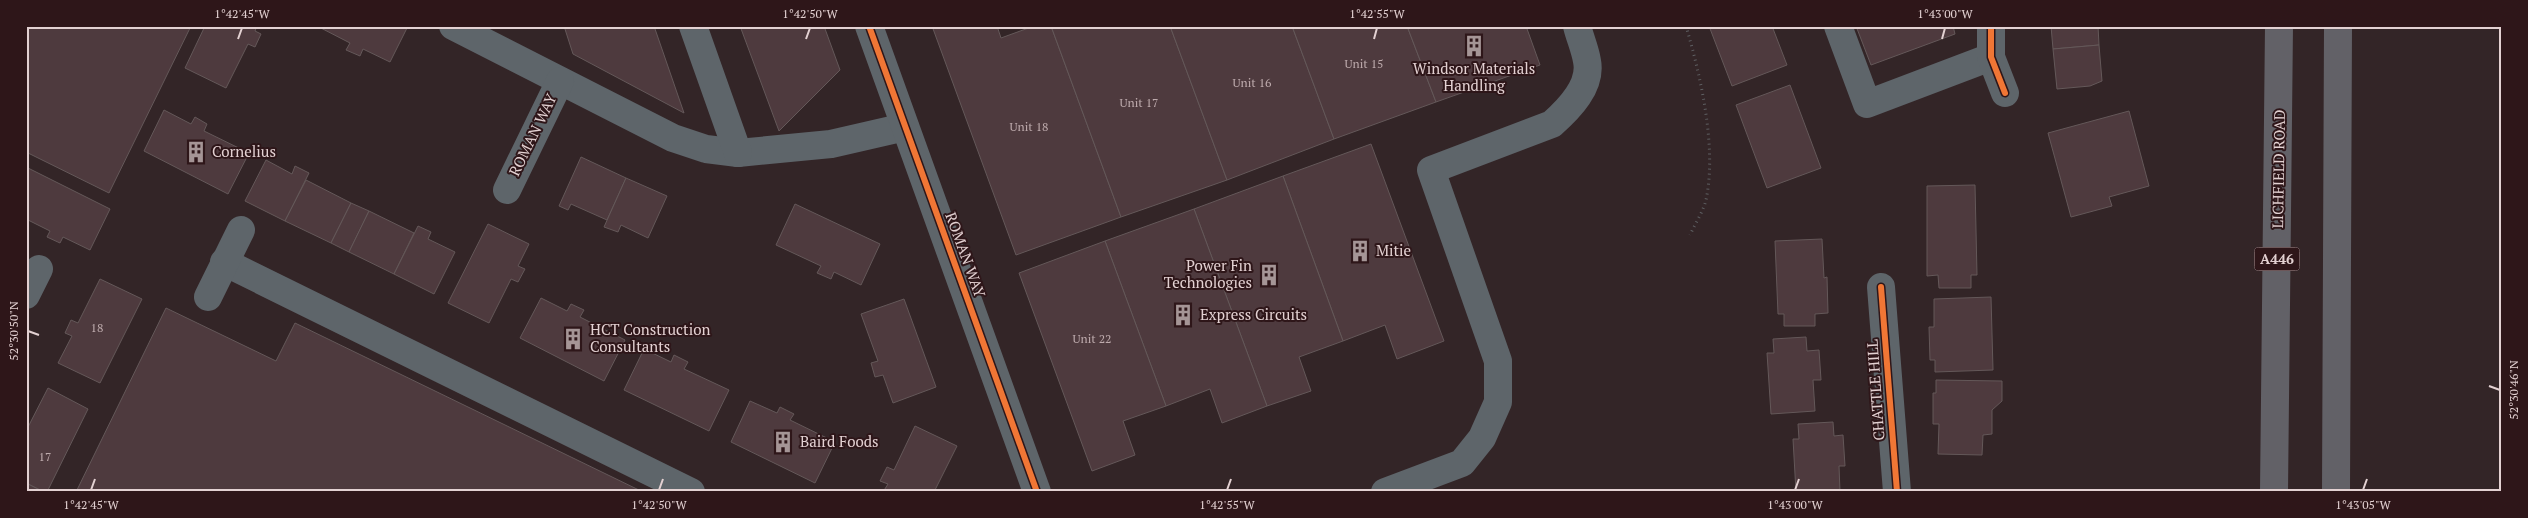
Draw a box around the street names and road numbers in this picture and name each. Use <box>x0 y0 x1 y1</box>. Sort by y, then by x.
street label: ROMAN WAY <box>504 90 561 179</box>
street label: LICHFIELD ROAD <box>2267 109 2289 229</box>
street label: ROMAN WAY <box>941 209 991 300</box>
road number: A446 <box>2254 248 2300 270</box>
street label: CHATTLE HILL <box>1861 339 1889 441</box>

